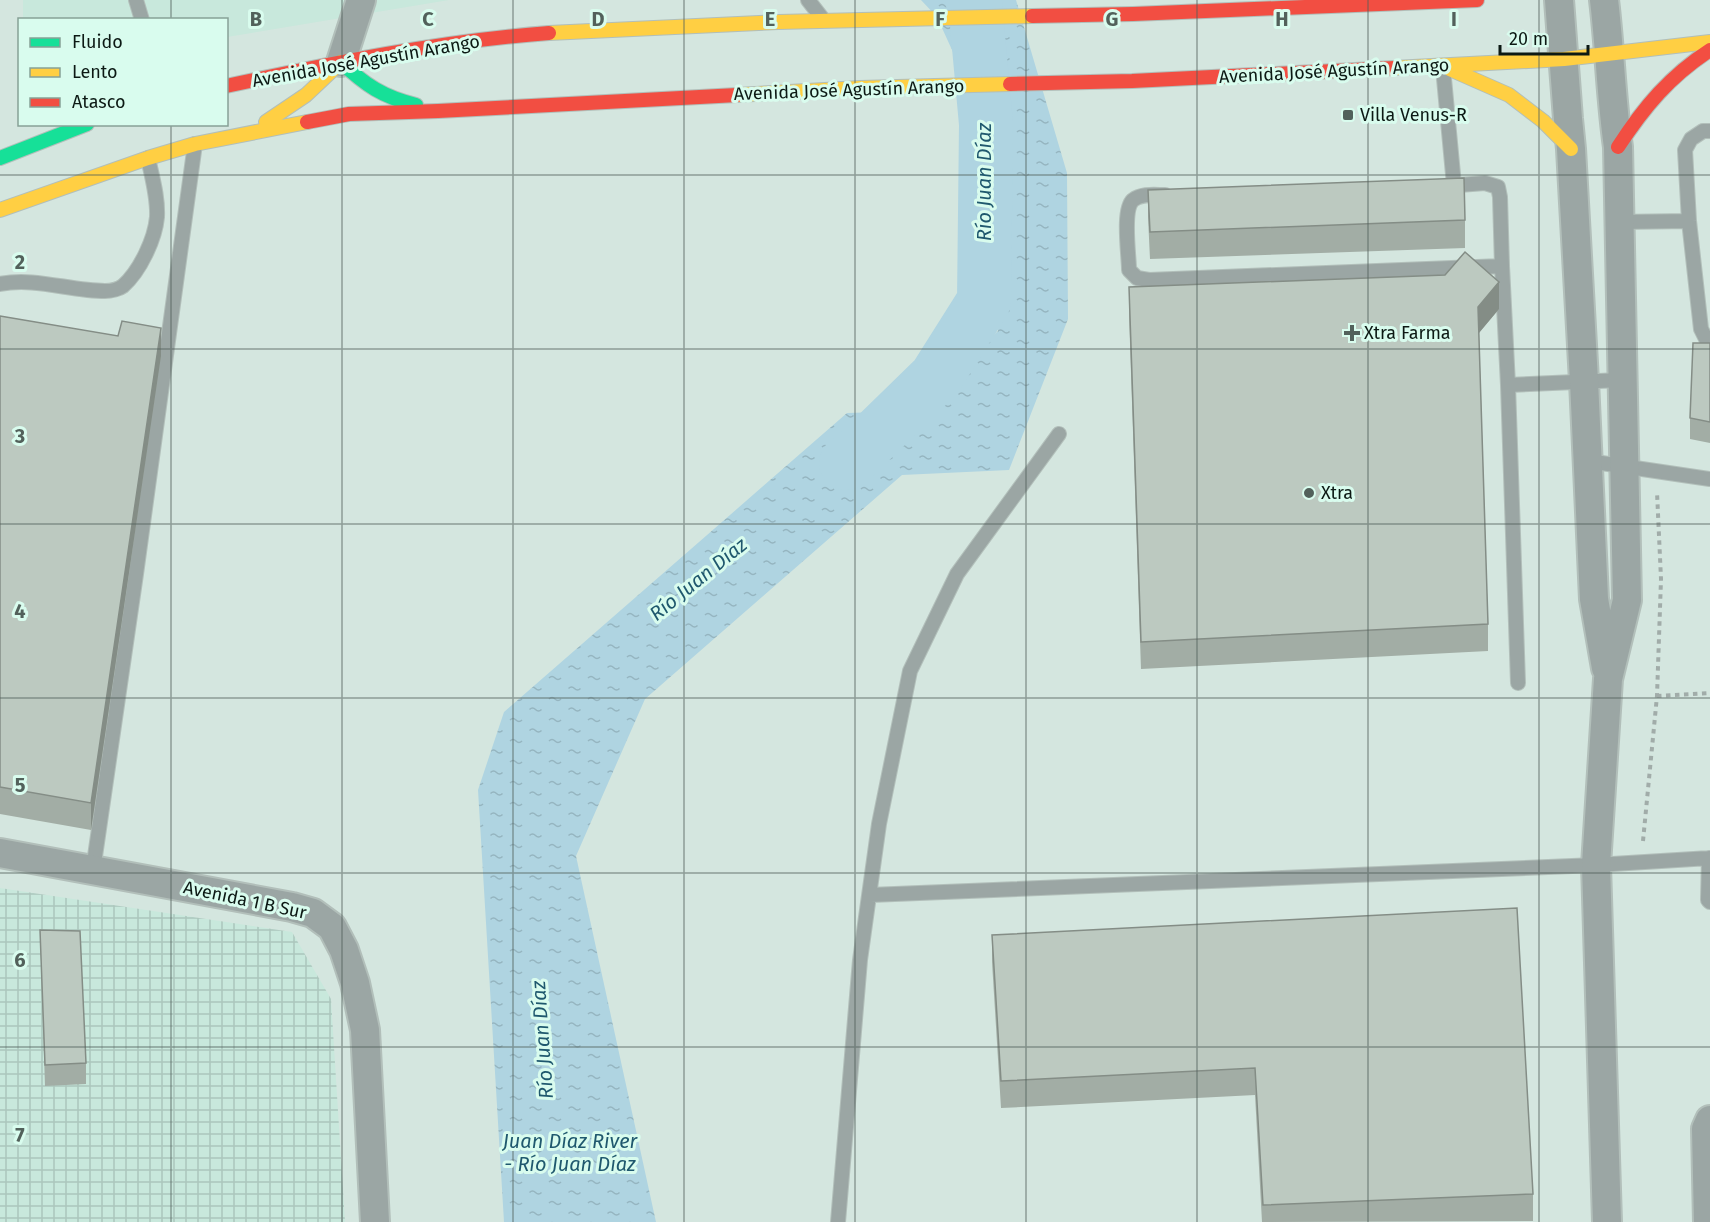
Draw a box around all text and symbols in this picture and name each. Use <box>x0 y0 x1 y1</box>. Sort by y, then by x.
text: B <box>250 7 262 31</box>
text: C <box>422 7 434 31</box>
text: D <box>591 7 605 31</box>
text: E <box>765 7 775 31</box>
text: F <box>935 7 945 31</box>
text: G <box>1106 7 1118 31</box>
text: H <box>1275 7 1289 31</box>
text: I <box>1451 7 1457 31</box>
legend <box>18 18 228 126</box>
scale bar <box>1500 18 1588 56</box>
text: 20 m <box>1509 28 1548 50</box>
street label: Avenida José Agustín Arango <box>251 30 481 92</box>
text: Fluido <box>72 31 123 53</box>
street label: Avenida José Agustín Arango <box>1218 54 1450 88</box>
text: Lento <box>72 61 118 83</box>
street label: Avenida José Agustín Arango <box>733 75 965 105</box>
text: Atasco <box>72 91 125 113</box>
place label: Villa Venus-R <box>1360 104 1467 126</box>
marker: Villa Venus-R <box>1341 108 1355 122</box>
water label: Río Juan Díaz <box>972 122 996 241</box>
text: 2 <box>15 250 25 274</box>
place label: Xtra Farma <box>1364 322 1451 344</box>
marker: Xtra Farma <box>1345 326 1359 340</box>
text: 3 <box>14 424 25 448</box>
place label: Xtra <box>1321 482 1353 504</box>
marker: Xtra <box>1302 486 1316 500</box>
water label: Río Juan Díaz <box>644 532 752 626</box>
text: 4 <box>14 599 26 623</box>
text: 5 <box>15 773 26 797</box>
street label: Avenida 1 B Sur <box>181 876 309 924</box>
text: 6 <box>14 948 26 972</box>
water label: Río Juan Díaz <box>526 980 558 1100</box>
text: 7 <box>15 1123 25 1147</box>
water label: Juan Díaz River - Río Juan Díaz <box>502 1129 639 1176</box>

